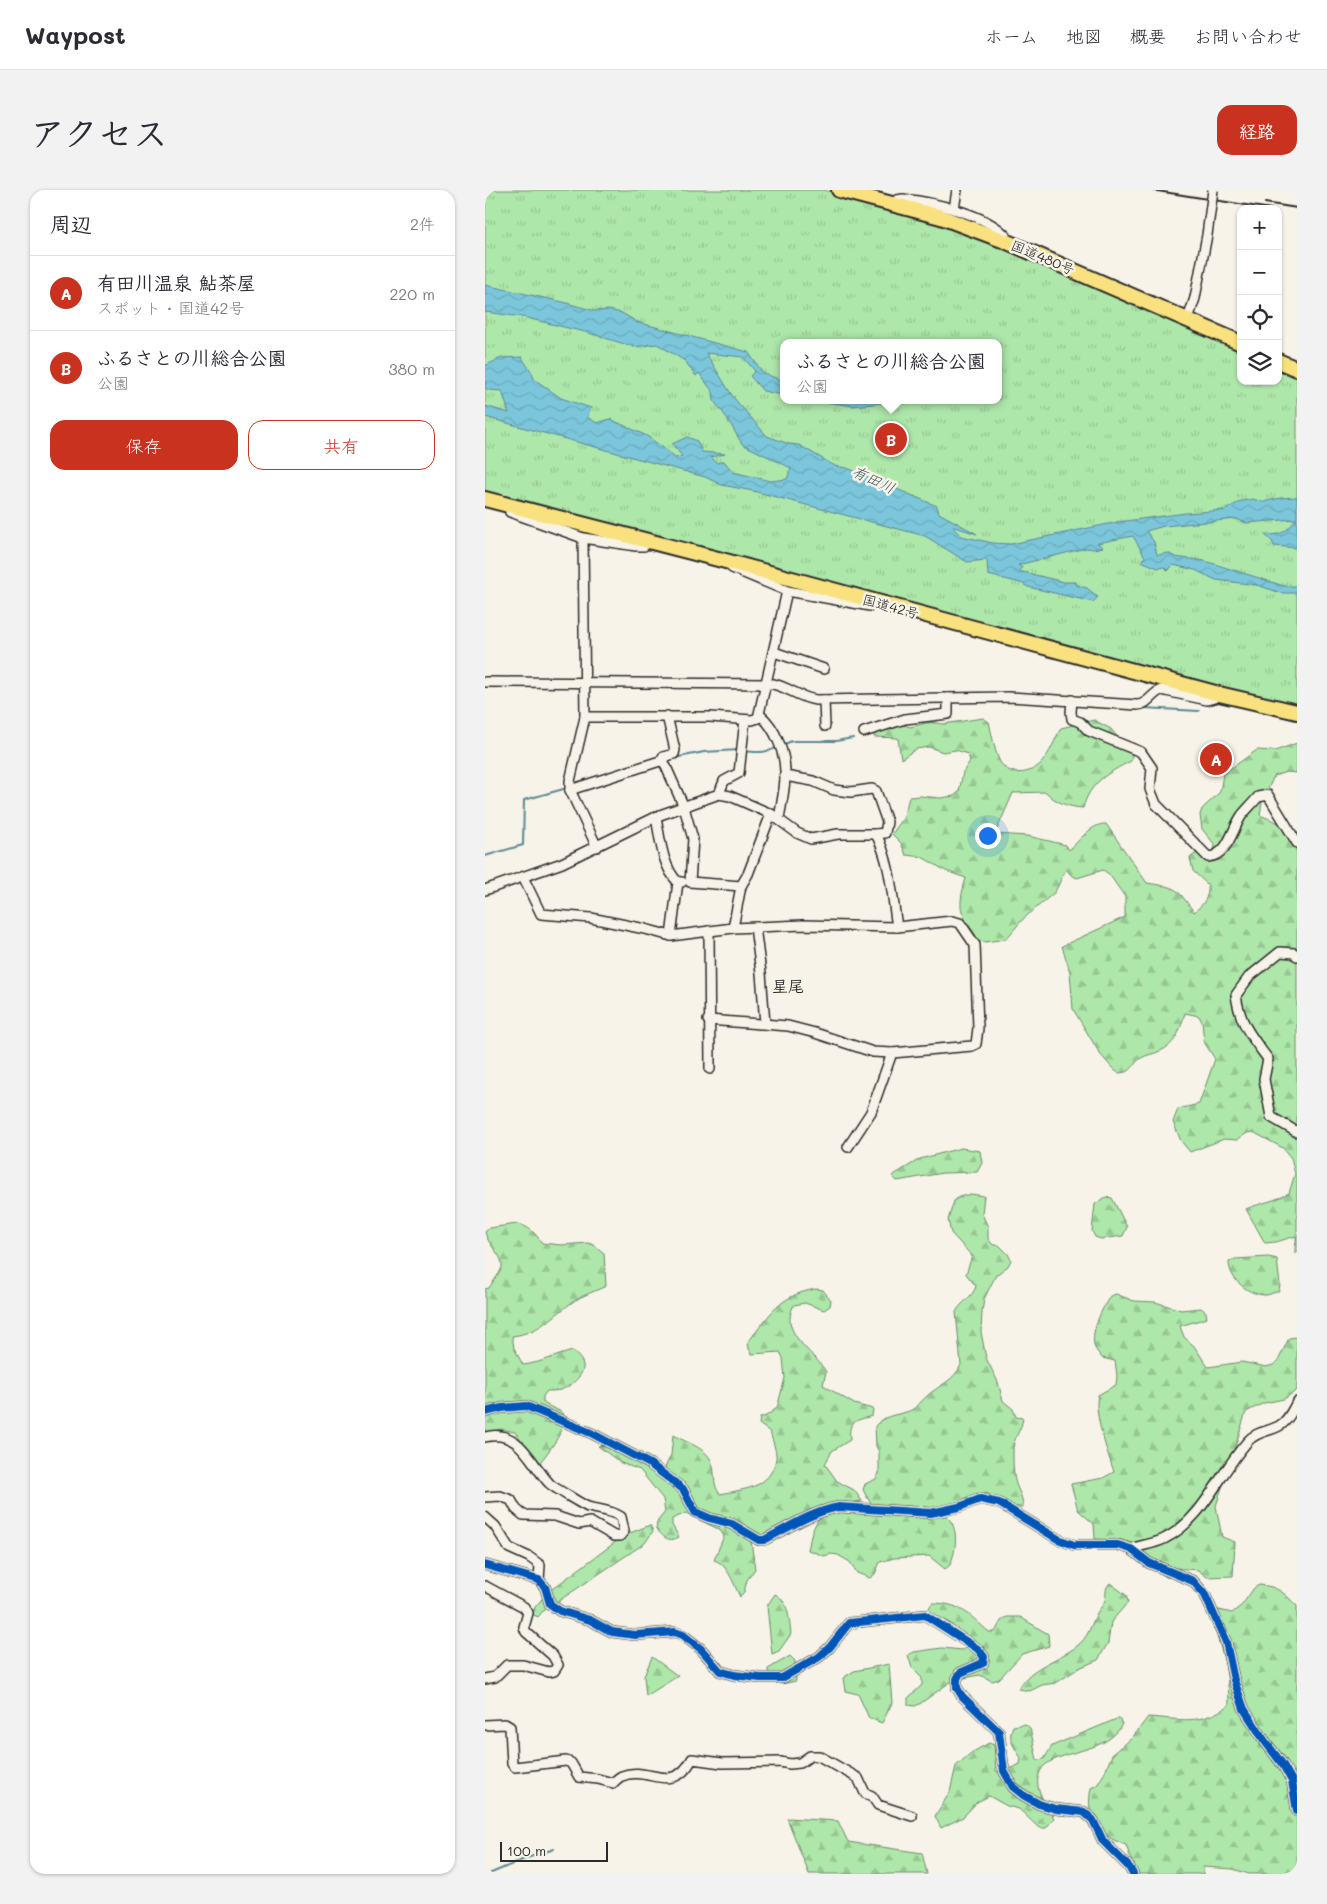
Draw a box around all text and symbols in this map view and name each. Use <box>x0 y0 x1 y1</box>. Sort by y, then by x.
text: Waypost <box>25 19 126 50</box>
text: ホーム <box>985 24 1038 48</box>
text: 地図 <box>1066 24 1102 48</box>
text: 概要 <box>1130 24 1166 48</box>
text: お問い合わせ <box>1194 24 1302 48</box>
button: 経路 <box>1217 105 1297 155</box>
text: アクセス <box>30 109 168 155</box>
map controls <box>1237 205 1282 385</box>
button: + <box>1237 205 1282 250</box>
text: 周辺 <box>50 210 92 237</box>
text: 2件 <box>410 213 435 234</box>
street label: 国道480号 <box>1008 235 1078 279</box>
button: − <box>1237 250 1282 295</box>
text: 有田川温泉 鮎茶屋 <box>97 270 256 295</box>
text: A <box>60 283 72 304</box>
text: 220 m <box>389 283 435 304</box>
button: locate <box>1237 295 1282 340</box>
text: スポット · 国道42号 <box>97 297 245 318</box>
popup <box>780 339 1002 404</box>
button: layers <box>1237 340 1282 385</box>
text: ふるさとの川総合公園 <box>97 345 287 370</box>
text: ふるさとの川総合公園 <box>796 348 986 373</box>
text: B <box>61 358 71 379</box>
text: 380 m <box>388 358 435 379</box>
text: 公園 <box>97 372 129 393</box>
text: 公園 <box>796 375 828 396</box>
button: 保存 <box>50 420 238 470</box>
button: 共有 <box>248 420 435 470</box>
pin: B <box>875 420 907 458</box>
water label: 有田川 <box>849 460 899 498</box>
street label: 国道42号 <box>861 589 921 623</box>
pin: A <box>1200 740 1232 778</box>
your location <box>975 823 1001 849</box>
district label: 星尾 <box>772 975 804 996</box>
scale bar <box>500 1839 607 1862</box>
text: 100 m <box>507 1841 546 1860</box>

